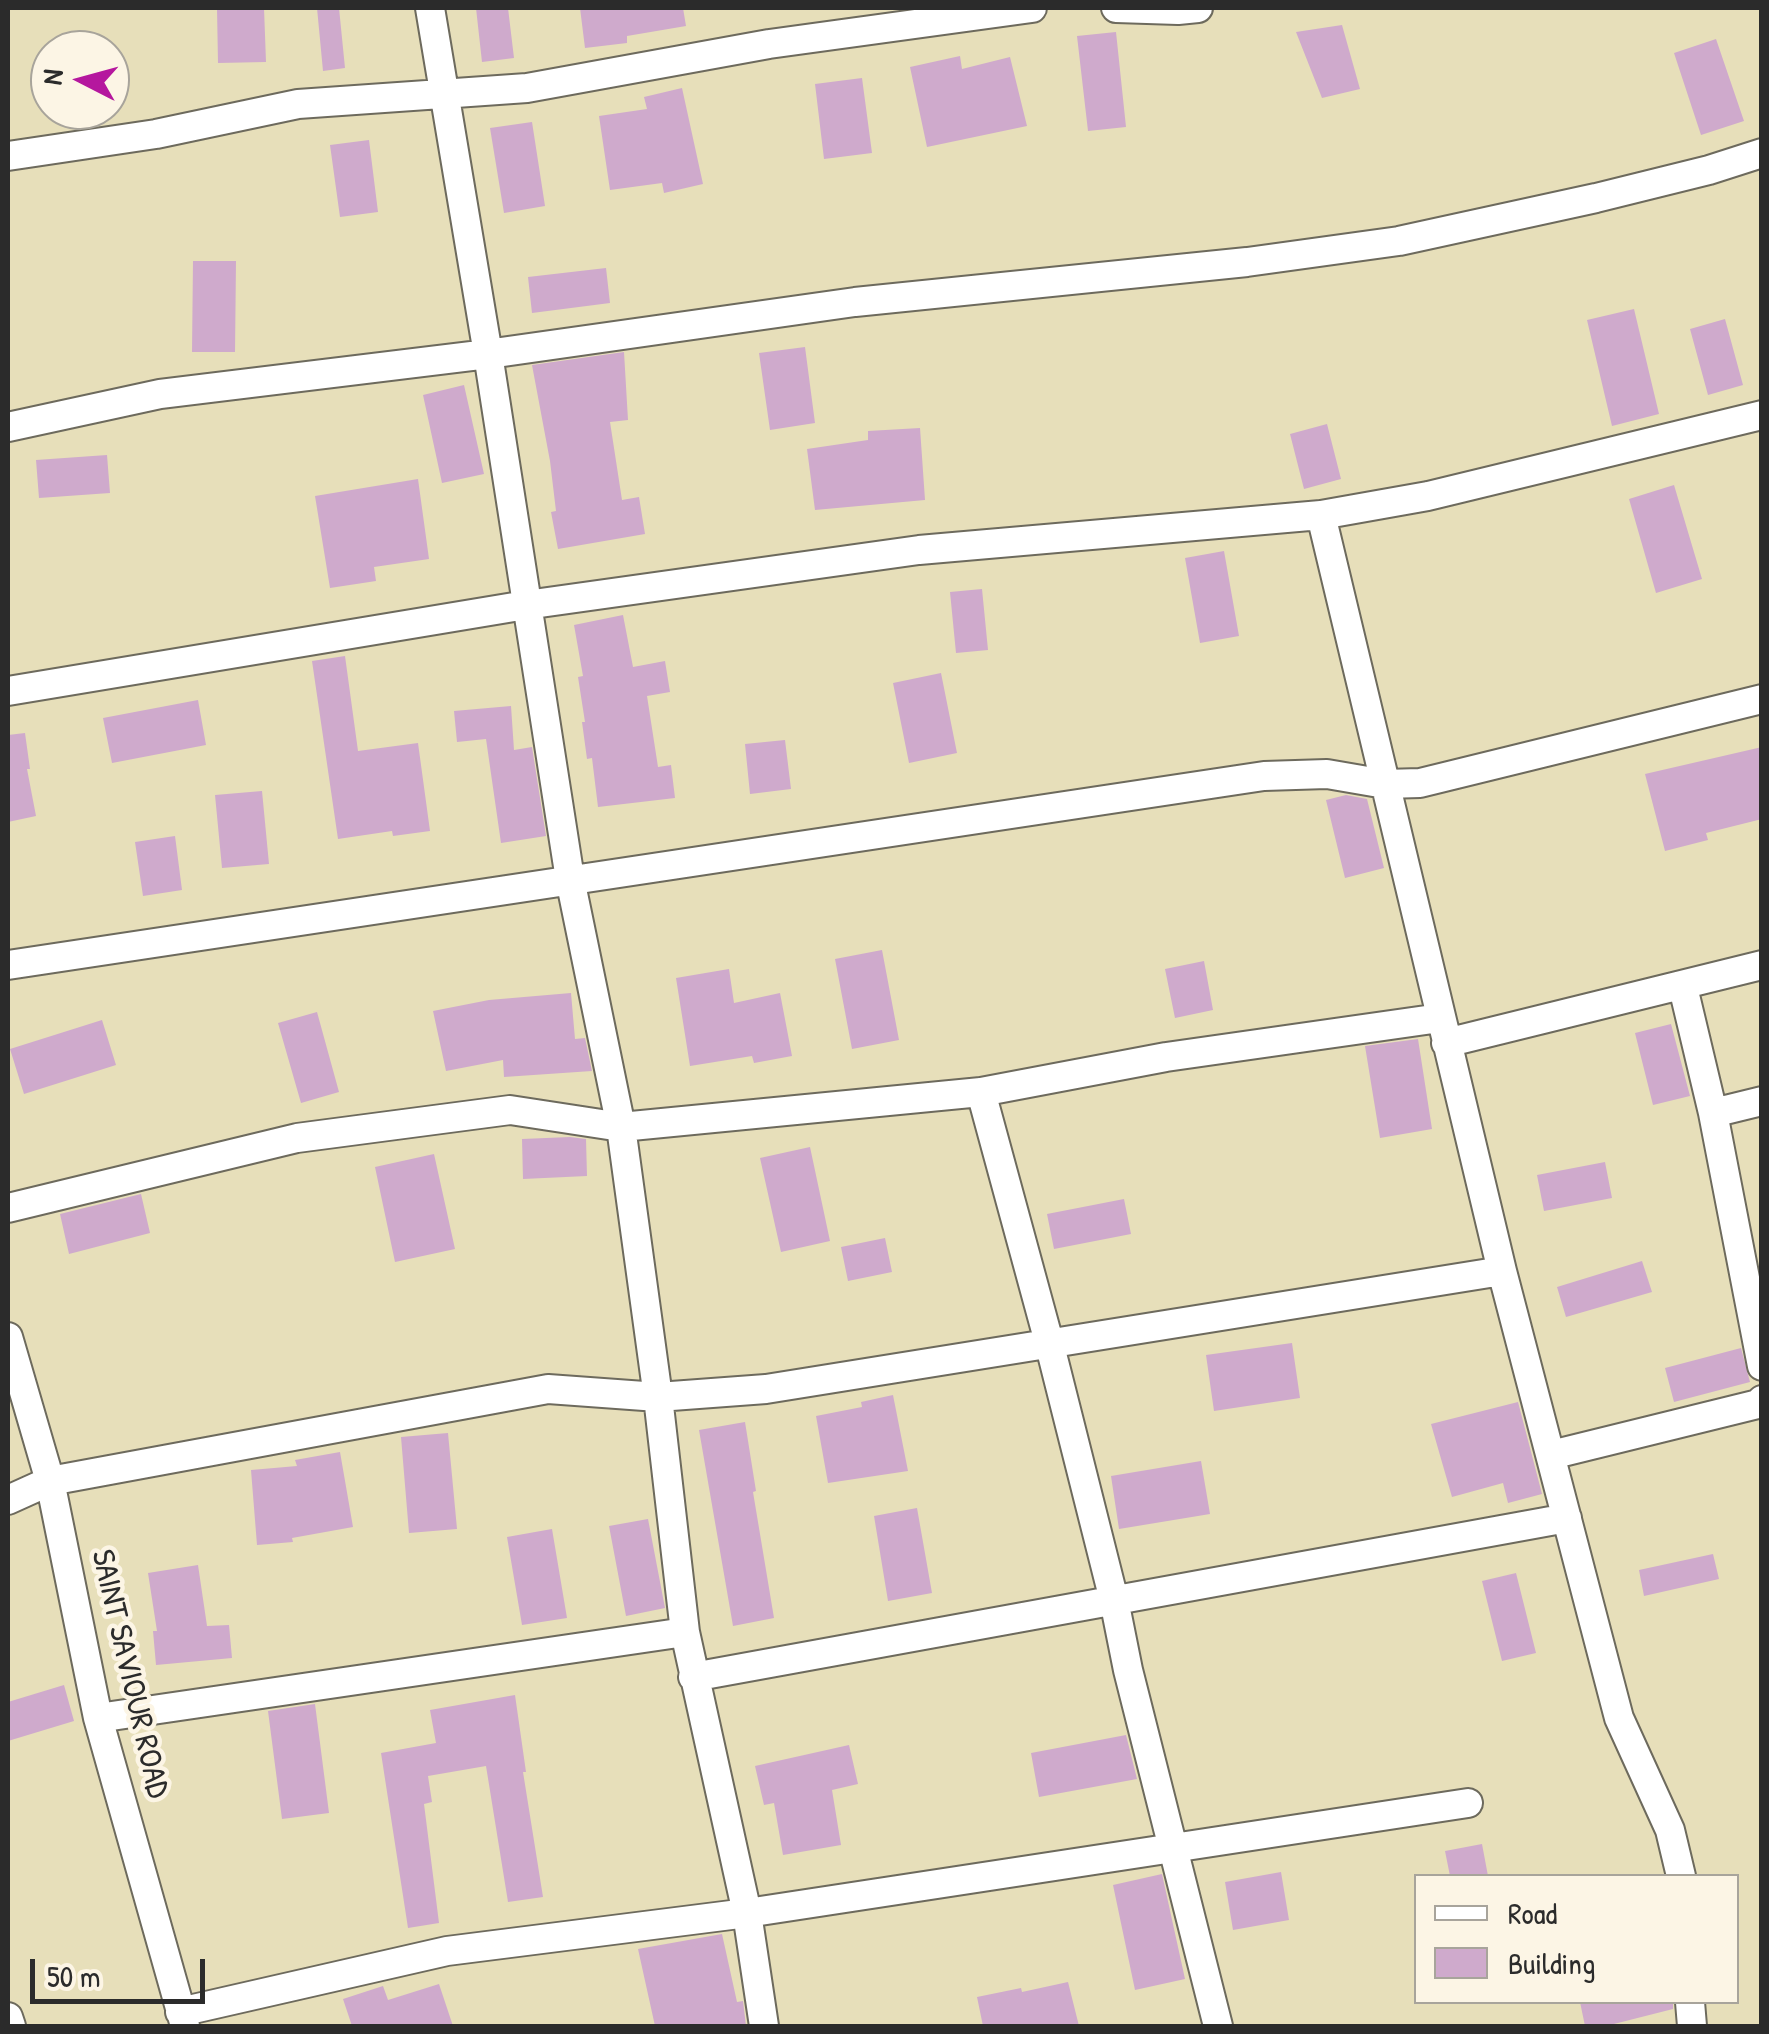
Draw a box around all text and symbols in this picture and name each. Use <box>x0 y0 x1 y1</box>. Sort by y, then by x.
north arrow <box>30 30 130 130</box>
text: N <box>32 68 72 86</box>
street label: SAINT SAVIOUR ROAD <box>82 1546 176 1802</box>
legend <box>1414 1874 1739 2004</box>
text: Road <box>1508 1893 1557 1933</box>
scale bar <box>35 1939 210 2001</box>
text: Building <box>1508 1943 1595 1983</box>
text: 50 m <box>47 1956 100 1996</box>

